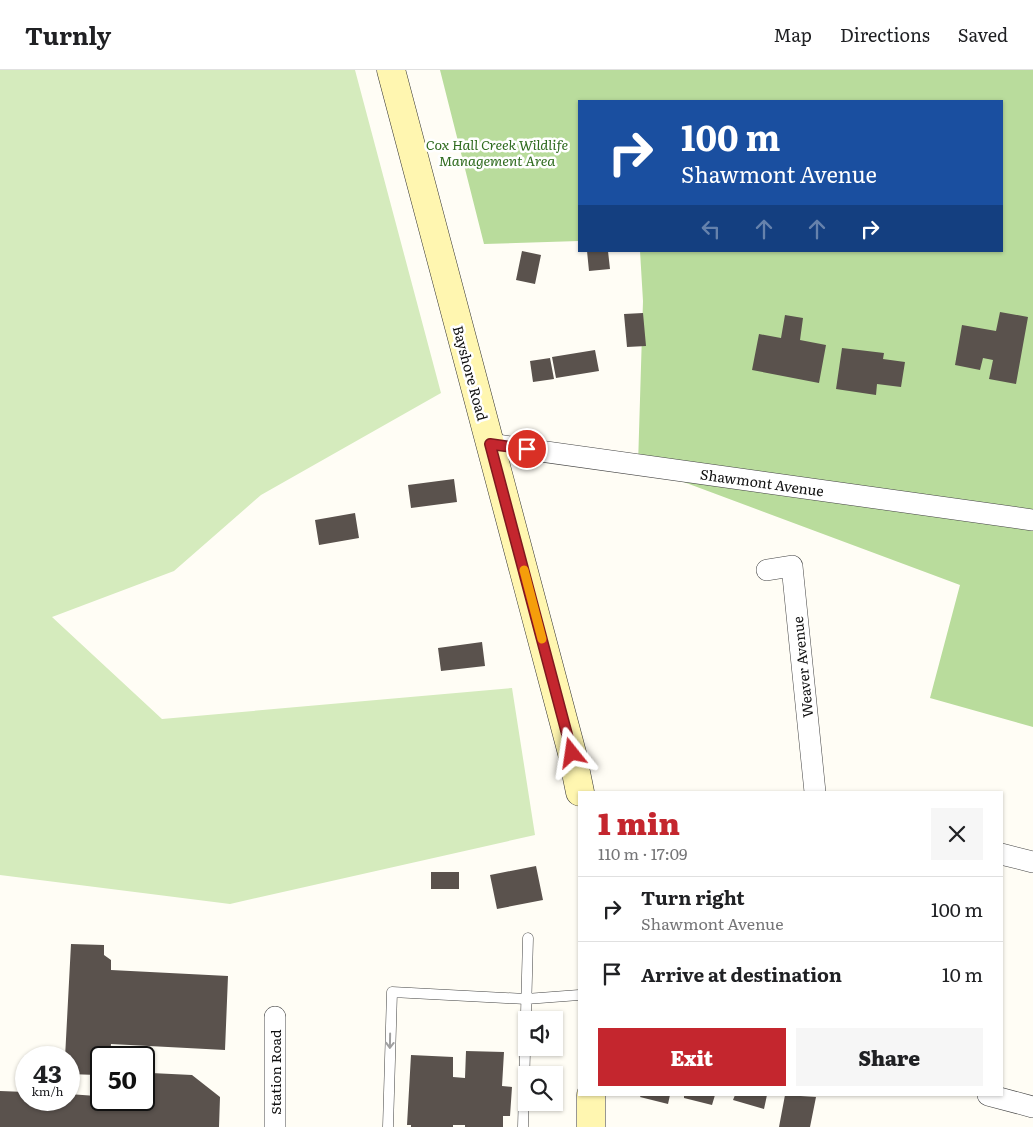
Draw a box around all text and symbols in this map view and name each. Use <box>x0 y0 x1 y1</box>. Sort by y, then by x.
text: Turnly <box>25 17 111 52</box>
text: Map <box>774 21 812 48</box>
text: Directions <box>840 21 930 48</box>
text: Saved <box>958 21 1008 48</box>
text: 100 m <box>681 110 781 162</box>
icon: right <box>598 120 663 185</box>
park label: Cox Hall Creek Wildlife Management Area <box>426 134 568 170</box>
text: Shawmont Avenue <box>681 157 877 190</box>
icon: left <box>697 215 725 243</box>
icon: ahead <box>750 215 778 243</box>
icon: ahead <box>803 215 831 243</box>
icon: right <box>856 215 884 243</box>
street label: Bayshore Road <box>449 323 493 423</box>
pin <box>506 428 548 470</box>
icon: arrive <box>513 435 541 463</box>
street label: Shawmont Avenue <box>699 463 825 501</box>
street label: Weaver Avenue <box>787 615 817 719</box>
position arrow <box>545 726 597 778</box>
text: 1 min <box>598 800 680 844</box>
button: close <box>931 808 983 860</box>
text: 110 m · 17:09 <box>598 841 688 865</box>
text: Turn right <box>641 883 745 911</box>
icon: right <box>598 895 626 923</box>
text: 100 m <box>931 895 983 923</box>
text: Shawmont Avenue <box>641 911 784 935</box>
icon: arrive <box>598 960 626 988</box>
text: Arrive at destination <box>641 960 842 988</box>
text: 10 m <box>942 960 983 988</box>
map controls <box>518 1011 563 1111</box>
button: sound <box>518 1011 563 1056</box>
button: Exit <box>598 1028 786 1086</box>
button: Share <box>796 1028 983 1086</box>
street label: Station Road <box>265 1029 285 1115</box>
one-way arrow <box>386 1032 395 1048</box>
speed limit sign: 50 <box>90 1046 155 1111</box>
text: 43 <box>33 1054 62 1091</box>
button: search <box>518 1066 563 1111</box>
text: km/h <box>32 1082 63 1100</box>

